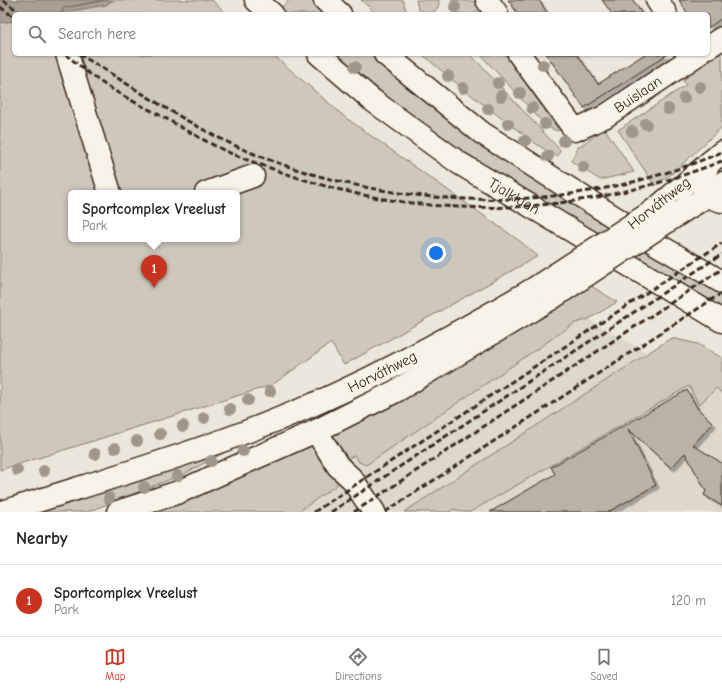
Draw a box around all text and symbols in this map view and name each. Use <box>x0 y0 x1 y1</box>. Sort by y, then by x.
search box <box>12 12 710 56</box>
icon: search <box>26 23 48 45</box>
text: Search here <box>58 25 136 43</box>
street label: Buislaan <box>611 72 665 117</box>
street label: Horváthweg <box>624 173 694 233</box>
street label: Tjalklaan <box>485 174 543 219</box>
popup <box>68 190 240 242</box>
text: Sportcomplex Vreelust <box>82 200 226 218</box>
text: Park <box>82 218 107 233</box>
your location <box>426 243 446 263</box>
pin: 1 <box>141 255 167 288</box>
street label: Horváthweg <box>345 347 420 396</box>
text: Nearby <box>16 529 67 548</box>
text: Sportcomplex Vreelust <box>54 584 198 602</box>
text: 1 <box>26 593 32 608</box>
text: 120 m <box>671 593 706 608</box>
text: Park <box>54 602 79 617</box>
tab: Map <box>104 646 126 683</box>
tab: Directions <box>335 646 382 683</box>
tab: Saved <box>590 646 618 683</box>

